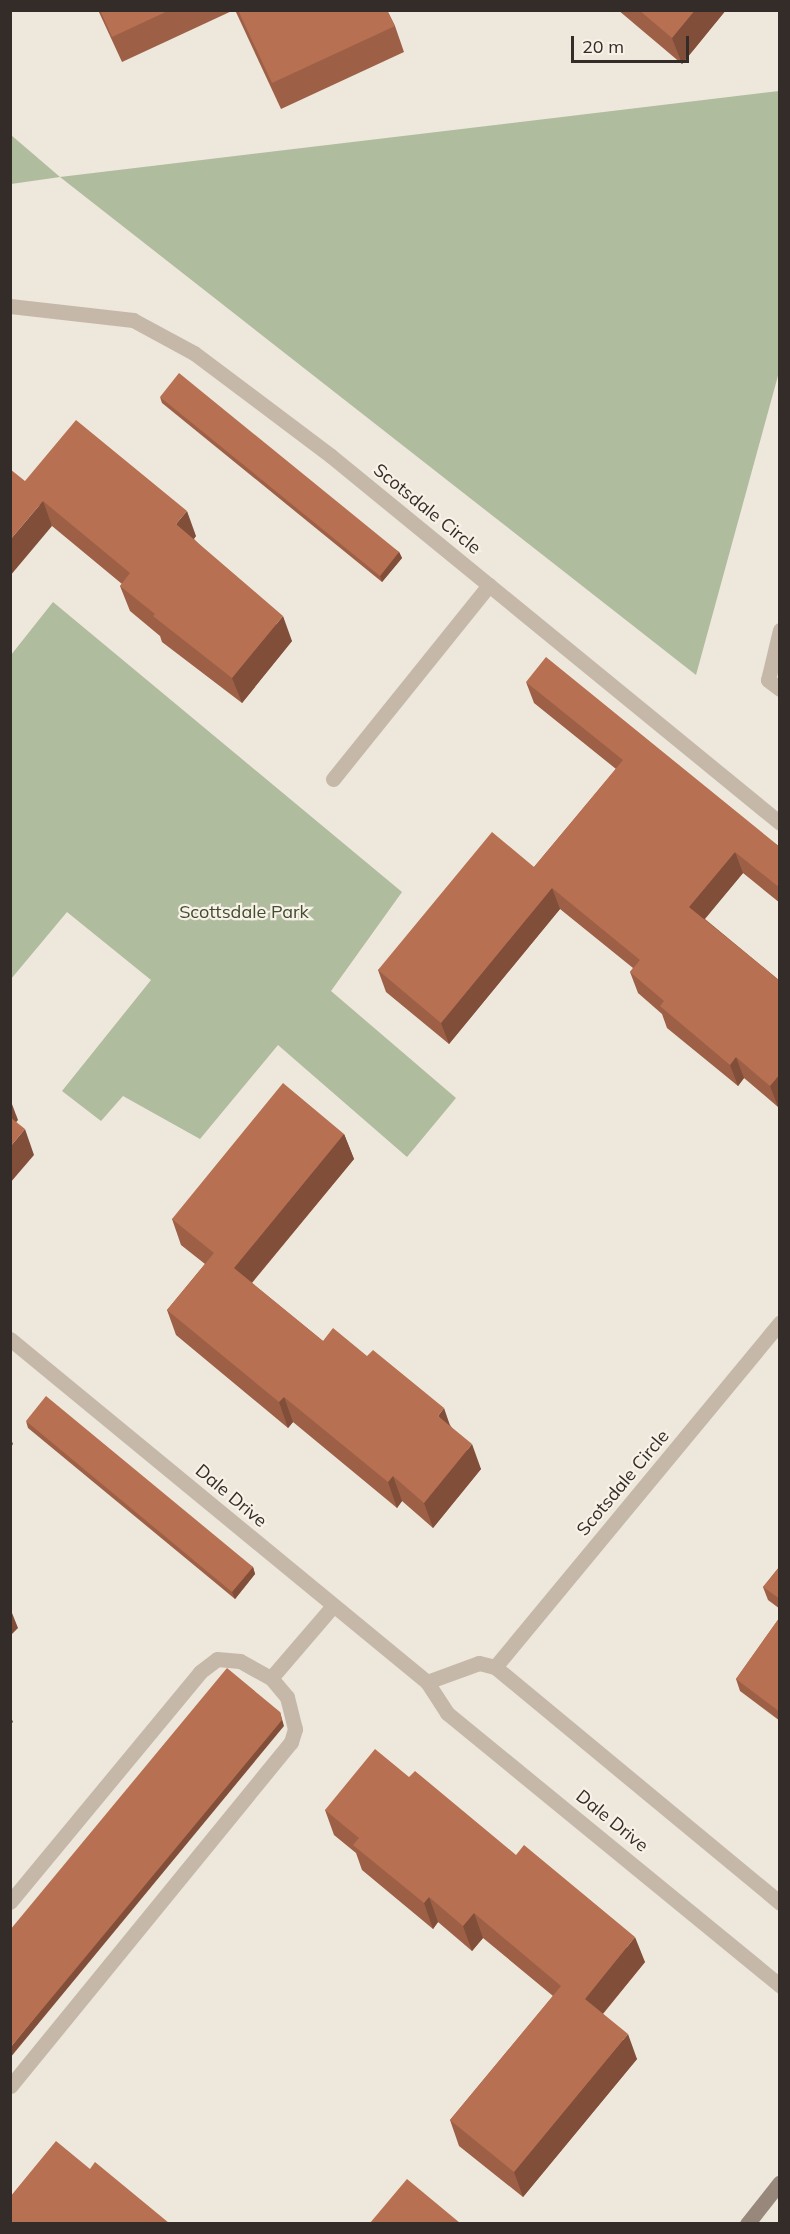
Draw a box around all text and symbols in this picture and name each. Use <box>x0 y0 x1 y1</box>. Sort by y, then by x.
scale bar <box>574 24 692 62</box>
text: 20 m <box>582 35 624 58</box>
street label: Scotsdale Circle <box>369 459 485 559</box>
park label: Scottsdale Park <box>179 901 309 923</box>
street label: Scotsdale Circle <box>572 1426 674 1540</box>
street label: Dale Drive <box>191 1460 271 1532</box>
street label: Dale Drive <box>572 1785 652 1857</box>

